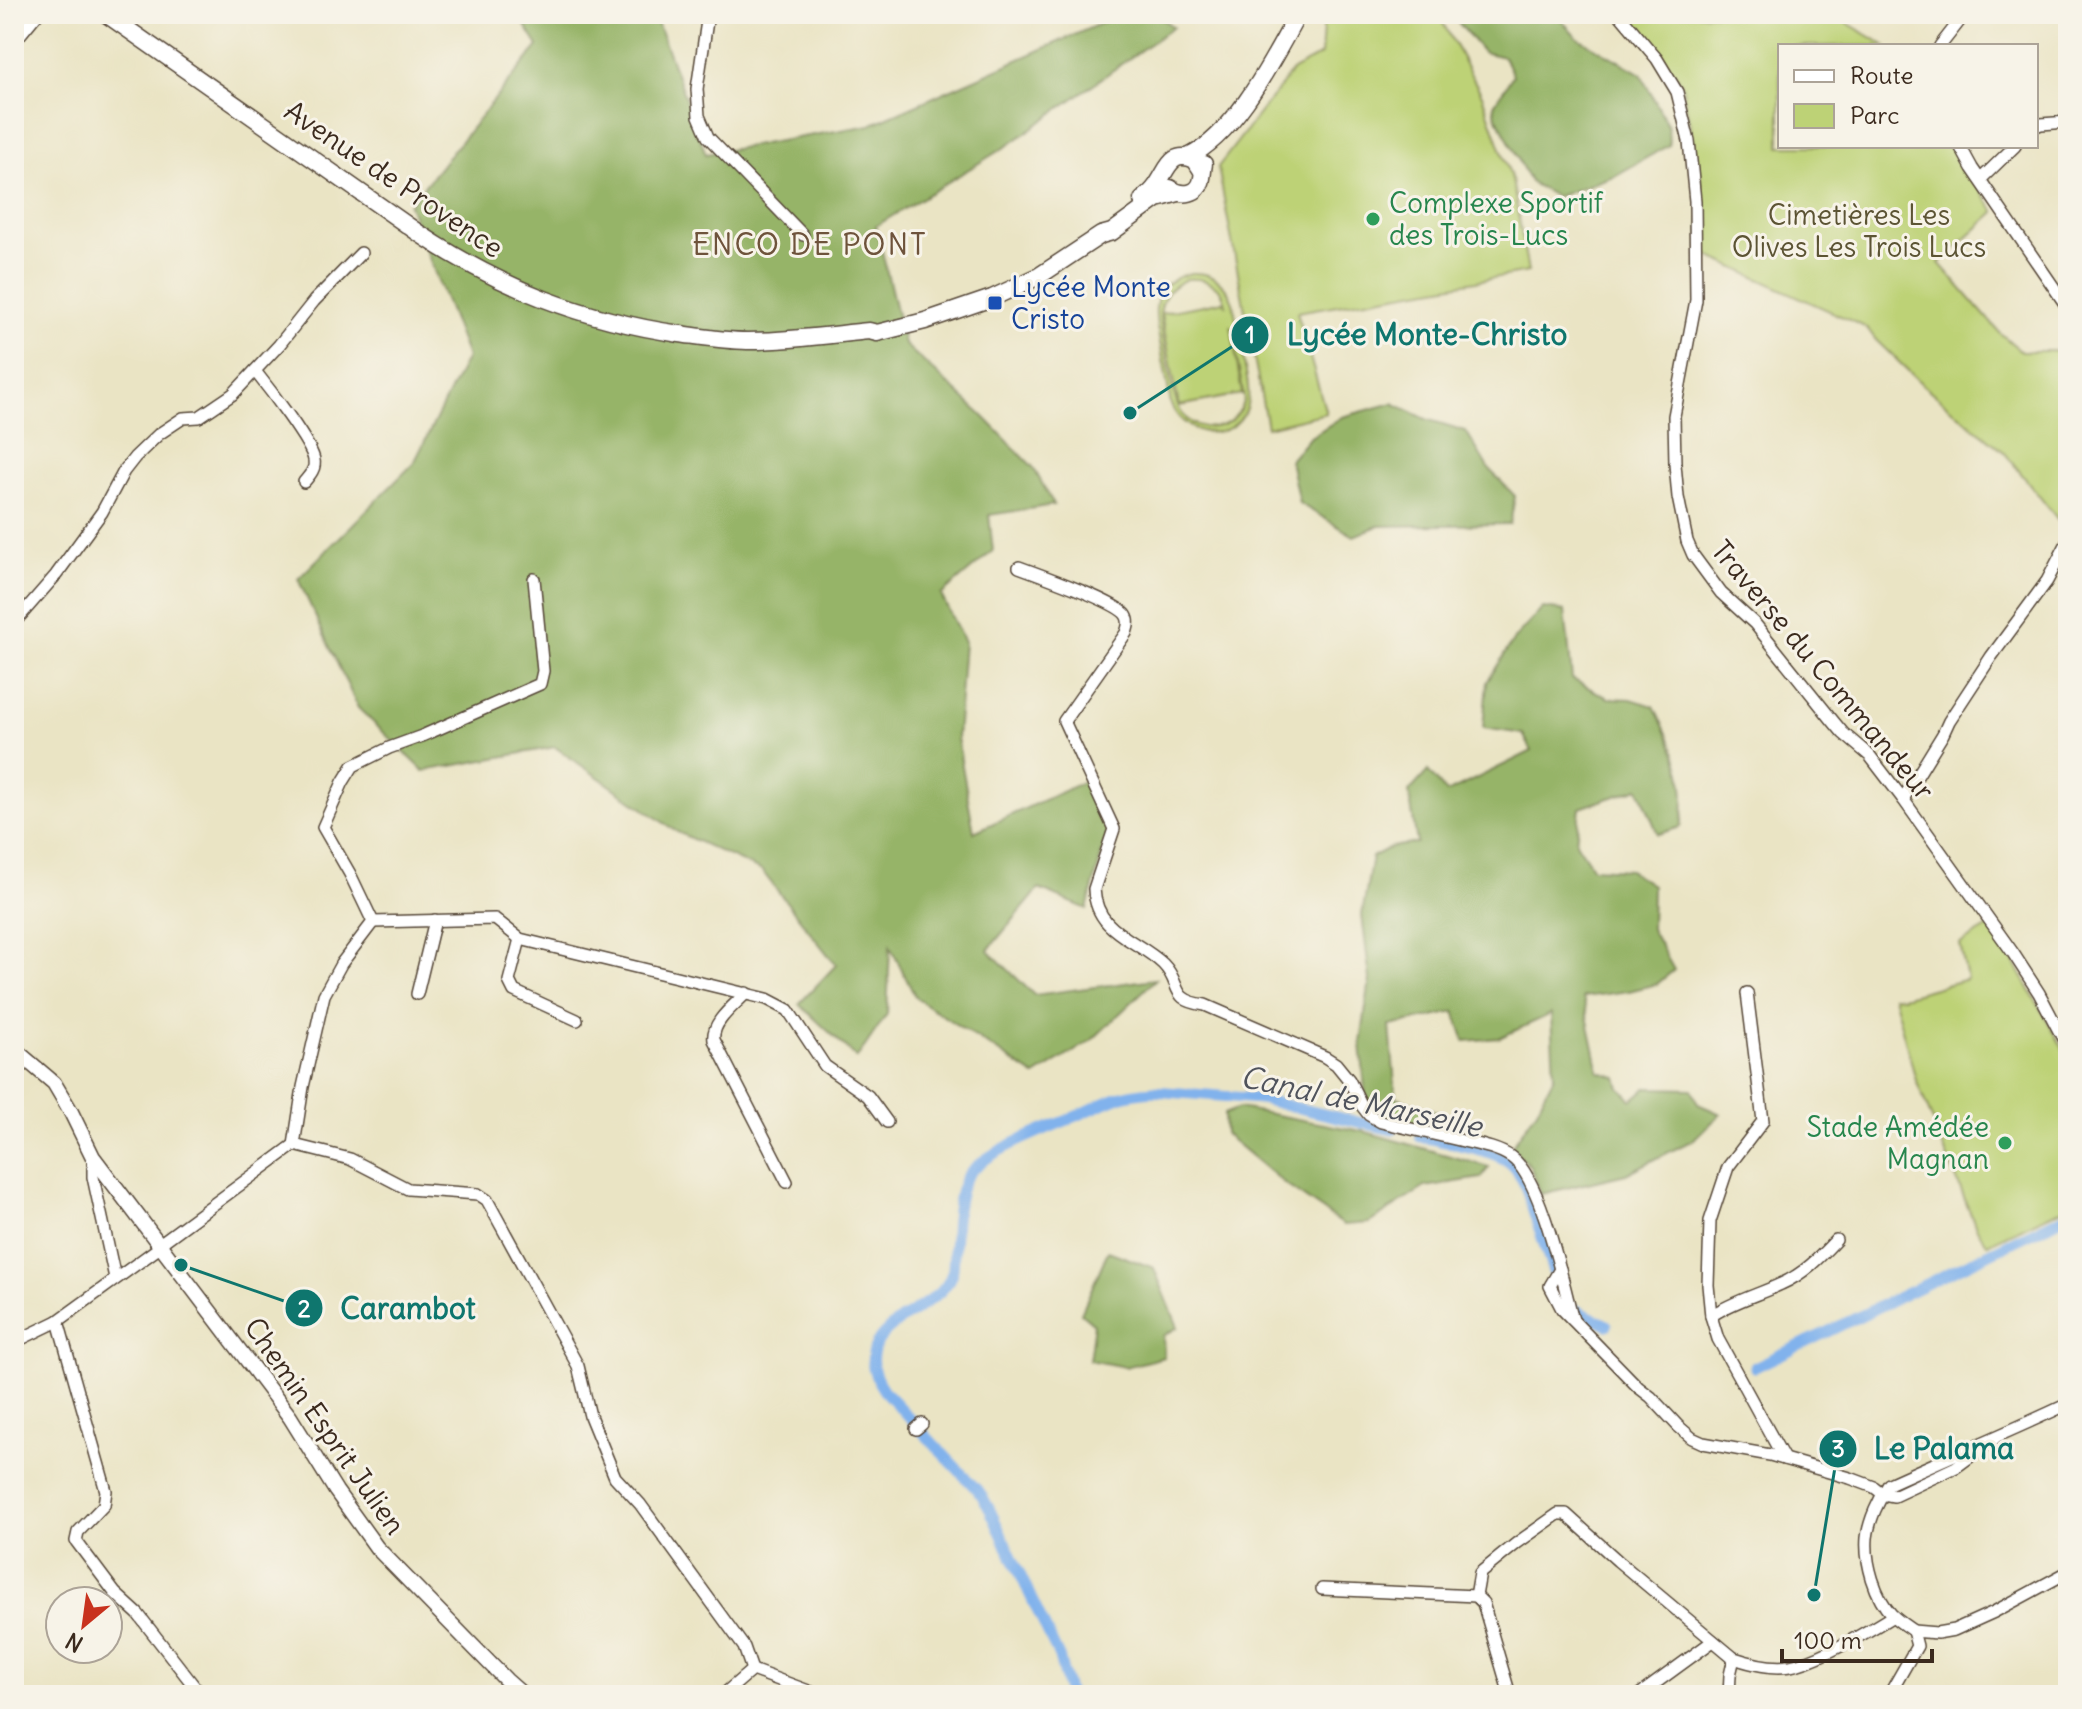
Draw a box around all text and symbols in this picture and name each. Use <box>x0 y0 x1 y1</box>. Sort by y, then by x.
legend <box>1778 44 2038 148</box>
text: Route <box>1850 60 1913 90</box>
street label: Avenue de Provence <box>278 92 510 266</box>
text: Parc <box>1850 100 1899 130</box>
place label: Complexe Sportif des Trois-Lucs <box>1389 185 1604 253</box>
park label: Cimetières Les Olives Les Trois Lucs <box>1732 197 1986 265</box>
marker: Complexe Sportif des Trois-Lucs <box>1364 210 1382 228</box>
district label: ENCO DE PONT <box>692 225 928 263</box>
place label: Lycée Monte Cristo <box>1011 269 1171 337</box>
marker: Lycée Monte Cristo <box>986 294 1004 312</box>
callout: Lycée Monte-Christo <box>1230 308 1583 362</box>
text: Lycée Monte-Christo <box>1287 315 1567 353</box>
text: 1 <box>1245 319 1255 349</box>
street label: Traverse du Commandeur <box>1704 533 1942 807</box>
water label: Canal de Marseille <box>1237 1057 1487 1146</box>
place label: Stade Amédée Magnan <box>1806 1109 1989 1177</box>
marker: Stade Amédée Magnan <box>1996 1134 2014 1152</box>
callout: Carambot <box>284 1281 491 1335</box>
text: Carambot <box>340 1289 476 1327</box>
text: 2 <box>297 1293 311 1323</box>
street label: Chemin Esprit Julien <box>237 1311 413 1541</box>
callout: Le Palama <box>1818 1422 2030 1476</box>
text: Le Palama <box>1874 1429 2014 1467</box>
text: 3 <box>1831 1433 1845 1463</box>
north arrow <box>44 1585 124 1665</box>
scale bar <box>1782 1613 1932 1663</box>
text: 100 m <box>1794 1625 1862 1655</box>
text: N <box>61 1627 88 1658</box>

